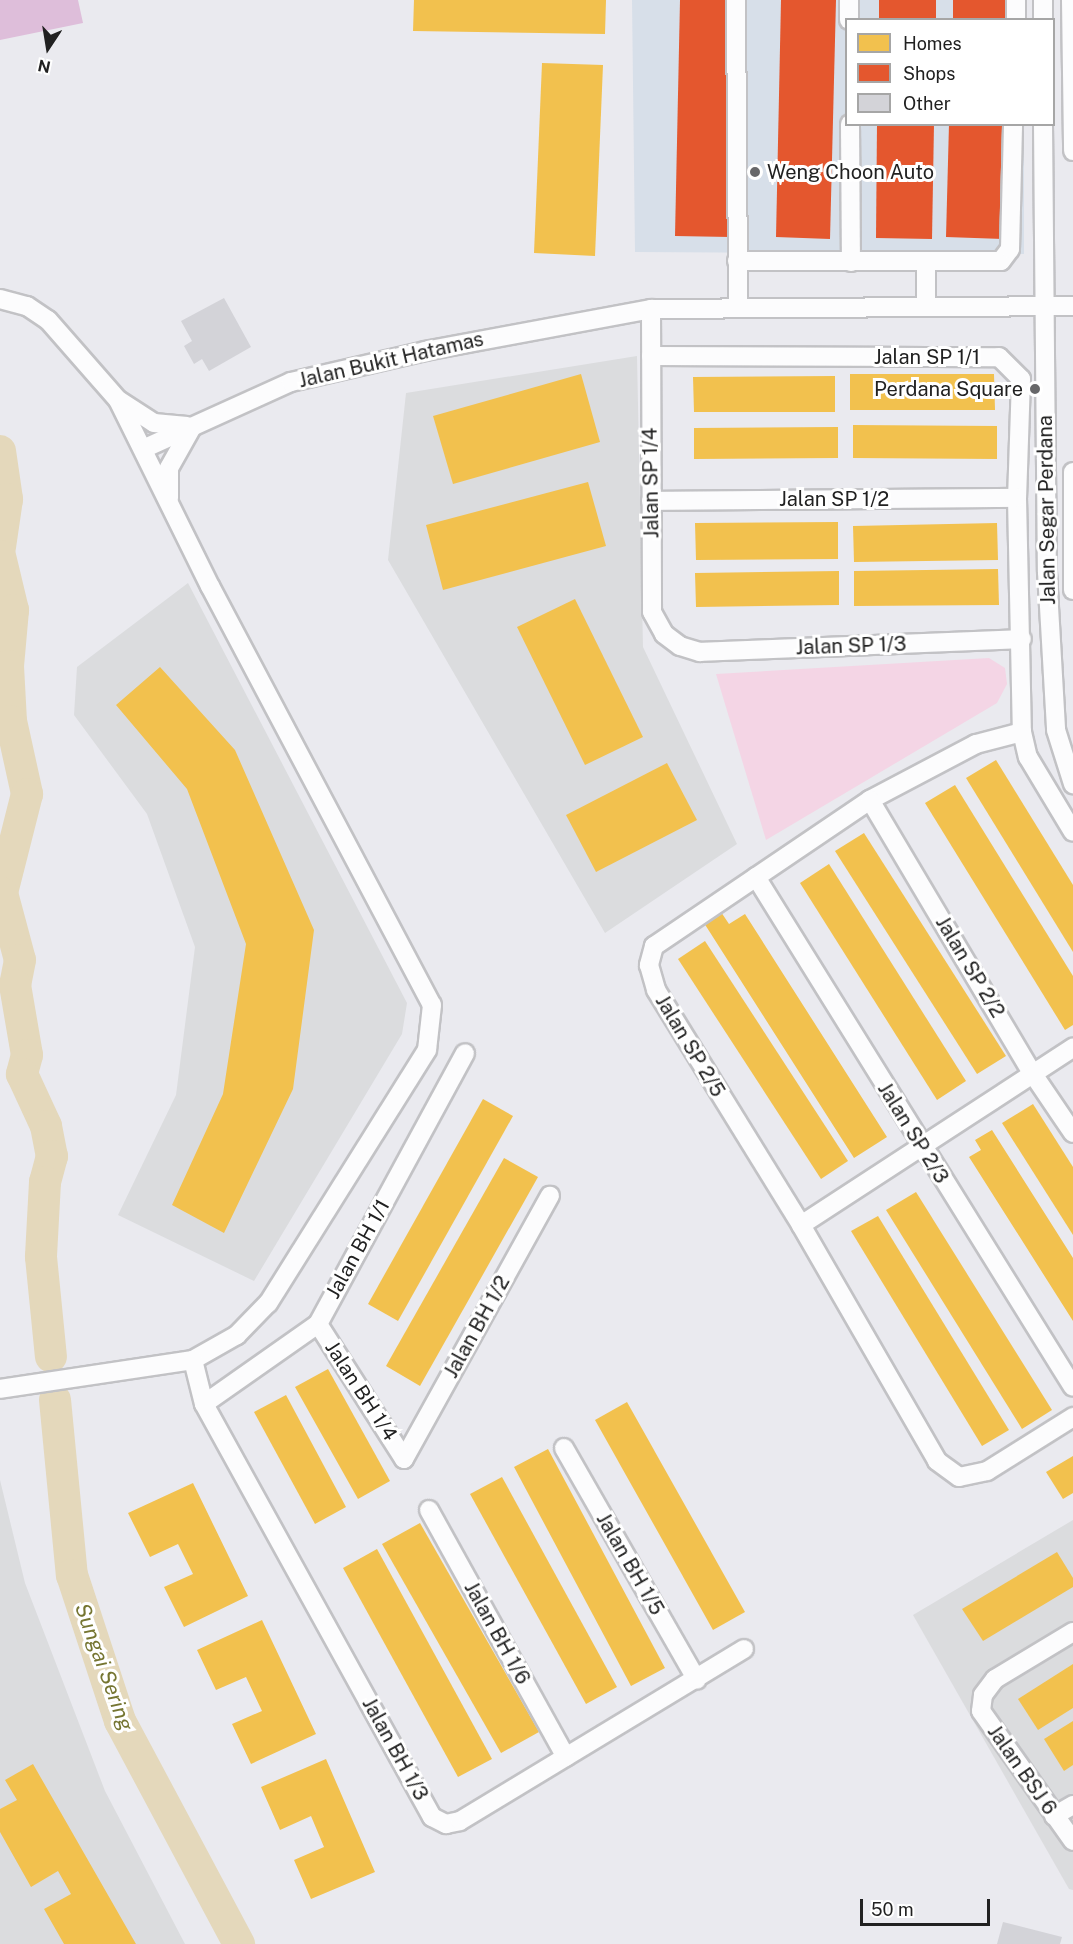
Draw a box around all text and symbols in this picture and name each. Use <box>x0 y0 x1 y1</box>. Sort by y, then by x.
north arrow <box>18 18 78 78</box>
legend <box>845 18 1055 126</box>
text: Homes <box>903 33 962 54</box>
text: N <box>36 56 52 77</box>
text: Shops <box>903 63 955 84</box>
text: Other <box>903 93 951 114</box>
place label: Weng Choon Auto <box>767 160 934 184</box>
marker: Weng Choon Auto <box>748 165 762 179</box>
street label: Jalan Bukit Hatamas <box>296 327 486 393</box>
street label: Jalan SP 1/1 <box>874 345 980 369</box>
place label: Perdana Square <box>874 377 1023 401</box>
marker: Perdana Square <box>1028 382 1042 396</box>
street label: Jalan Segar Perdana <box>1033 415 1061 605</box>
street label: Jalan SP 1/4 <box>638 427 664 539</box>
street label: Jalan SP 1/2 <box>779 487 889 511</box>
street label: Jalan SP 1/3 <box>795 632 907 660</box>
street label: Jalan SP 2/2 <box>930 912 1010 1022</box>
street label: Jalan SP 2/5 <box>650 991 730 1101</box>
street label: Jalan SP 2/3 <box>872 1078 954 1188</box>
street label: Jalan BH 1/1 <box>321 1195 395 1303</box>
street label: Jalan BH 1/2 <box>439 1272 515 1382</box>
street label: Jalan BH 1/4 <box>320 1337 402 1445</box>
street label: Jalan BH 1/5 <box>591 1509 669 1619</box>
street label: Jalan BH 1/6 <box>459 1578 535 1688</box>
water label: Sungai Sering <box>69 1600 139 1734</box>
street label: Jalan BH 1/3 <box>357 1693 433 1805</box>
street label: Jalan BSJ 6 <box>982 1720 1062 1820</box>
scale bar <box>863 1887 994 1925</box>
text: 50 m <box>871 1899 914 1920</box>

